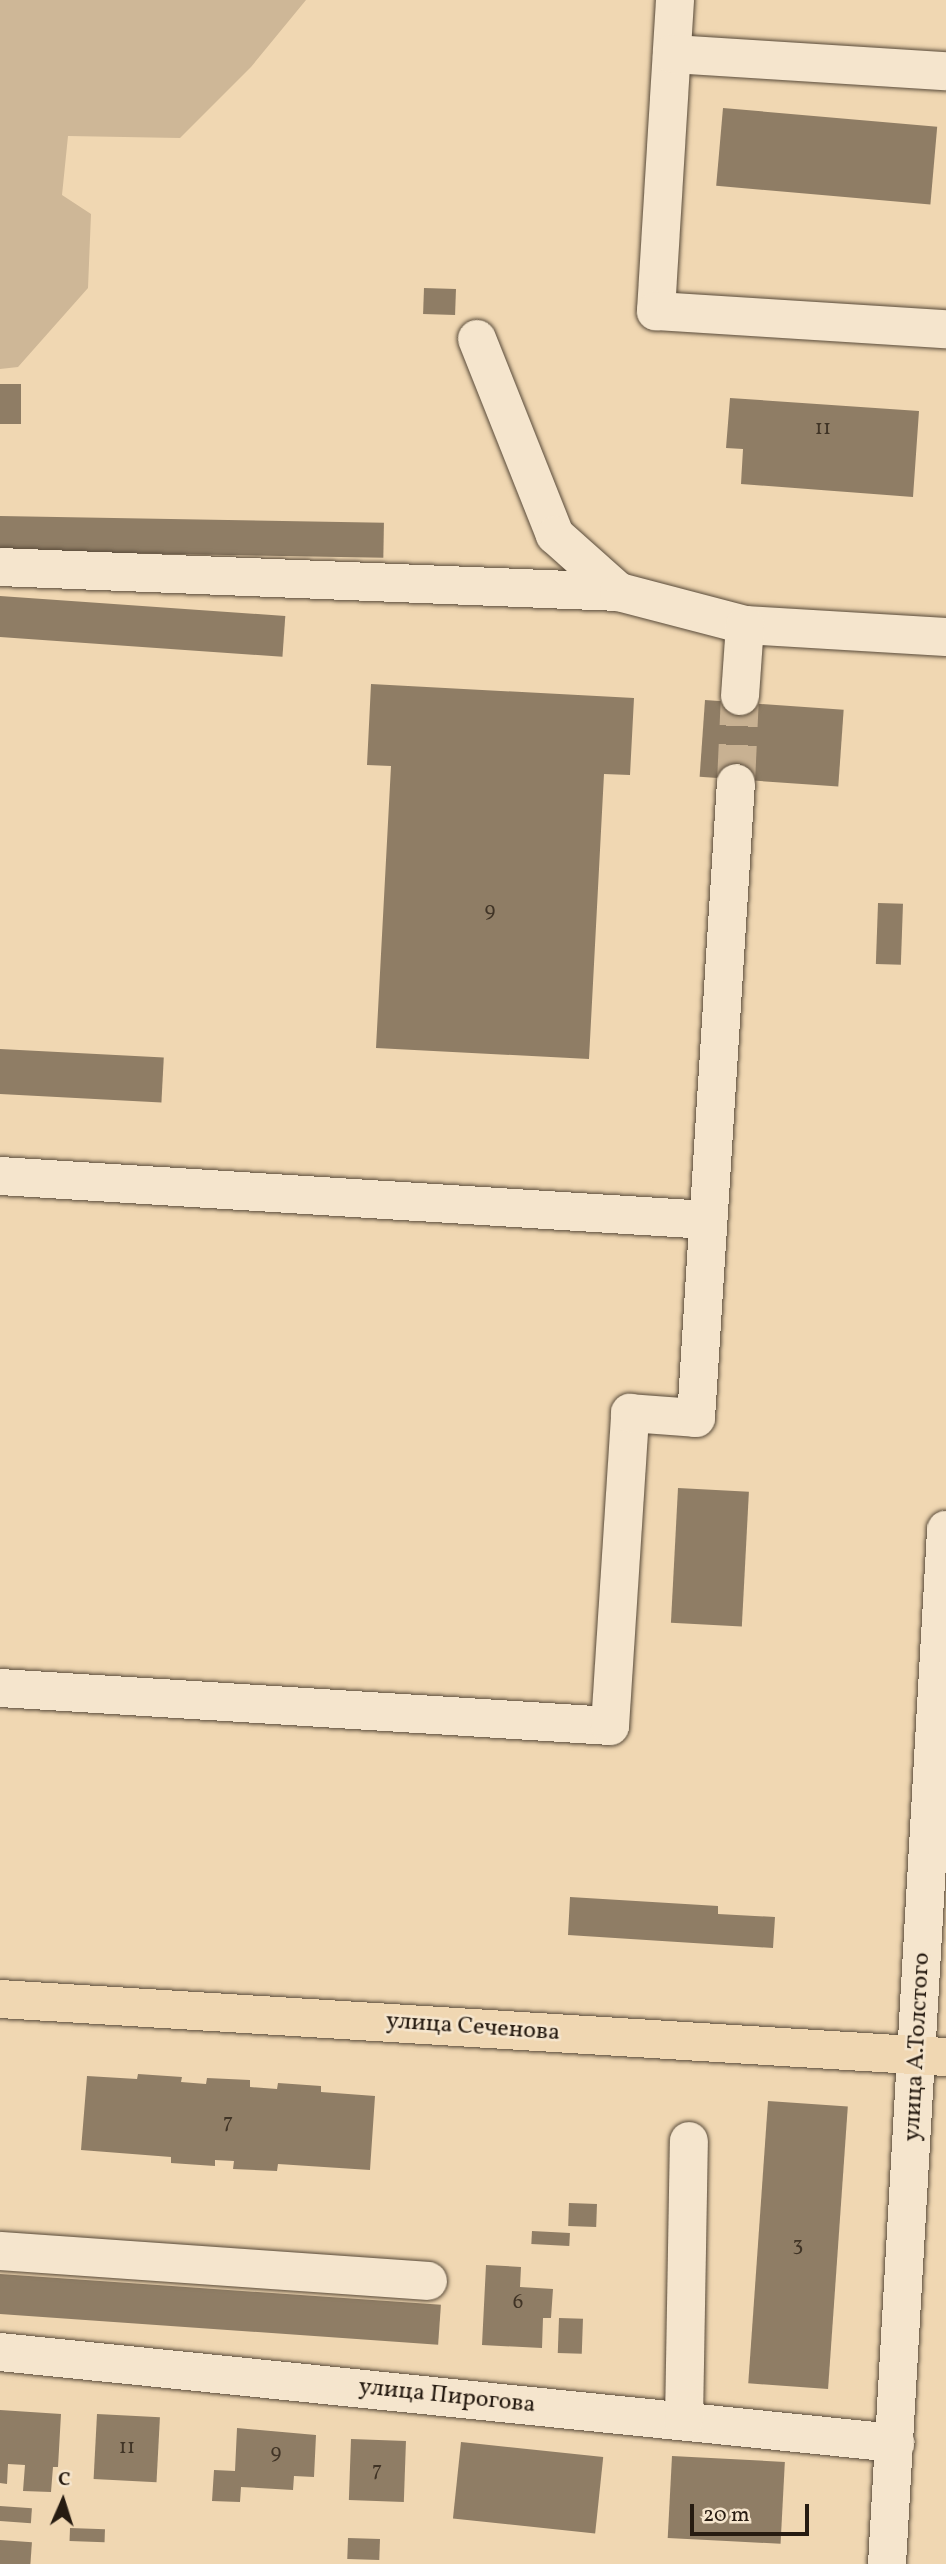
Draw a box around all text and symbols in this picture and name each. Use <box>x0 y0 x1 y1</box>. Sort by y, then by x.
house number: 11 <box>815 416 831 442</box>
house number: 9 <box>485 898 495 924</box>
street label: улица А.Толстого <box>899 1952 937 2142</box>
street label: улица Сеченова <box>385 2008 561 2048</box>
house number: 7 <box>223 2110 233 2136</box>
house number: 3 <box>793 2232 803 2258</box>
house number: 6 <box>513 2290 523 2316</box>
street label: улица Пирогова <box>357 2373 537 2421</box>
house number: 11 <box>119 2435 135 2461</box>
house number: 9 <box>271 2440 281 2466</box>
house number: 7 <box>372 2458 382 2484</box>
north arrow <box>28 2466 98 2536</box>
text: С <box>57 2467 71 2493</box>
scale bar <box>694 2490 813 2534</box>
text: 20 m <box>703 2501 749 2530</box>

